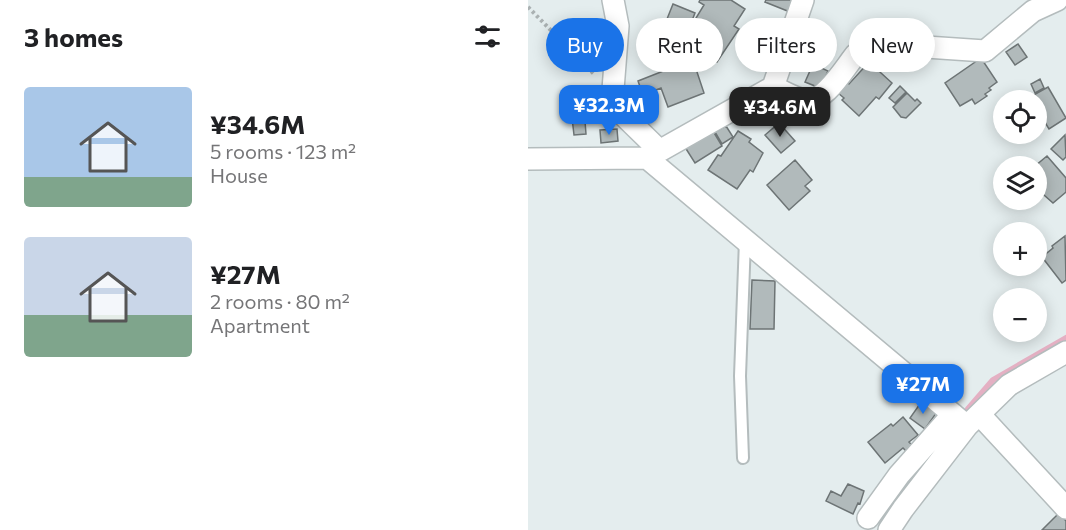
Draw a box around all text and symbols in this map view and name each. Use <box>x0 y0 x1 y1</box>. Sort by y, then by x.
chip: Buy <box>546 18 624 72</box>
chip: Rent <box>636 18 723 72</box>
chip: Filters <box>735 18 837 72</box>
chip: New <box>849 18 935 72</box>
icon: filters <box>471 20 504 53</box>
text: 3 homes <box>24 21 123 52</box>
pin: ¥32.3M <box>560 85 658 136</box>
pin: ¥34.6M <box>731 87 829 138</box>
map controls <box>993 90 1047 342</box>
button: locate <box>993 90 1047 144</box>
text: ¥32.3M <box>573 92 645 116</box>
text: ¥34.6M <box>743 94 817 118</box>
text: ¥34.6M <box>210 108 305 139</box>
icon: home <box>72 111 144 183</box>
text: 5 rooms · 123 m² <box>210 139 356 163</box>
button: layers <box>993 156 1047 210</box>
text: House <box>210 163 268 187</box>
button: + <box>993 222 1047 276</box>
text: ¥27M <box>210 258 281 289</box>
icon: home <box>72 261 144 333</box>
button: − <box>993 288 1047 342</box>
text: 2 rooms · 80 m² <box>210 289 350 313</box>
text: Apartment <box>210 313 310 337</box>
pin: ¥27M <box>887 364 959 415</box>
text: ¥27M <box>896 371 950 395</box>

